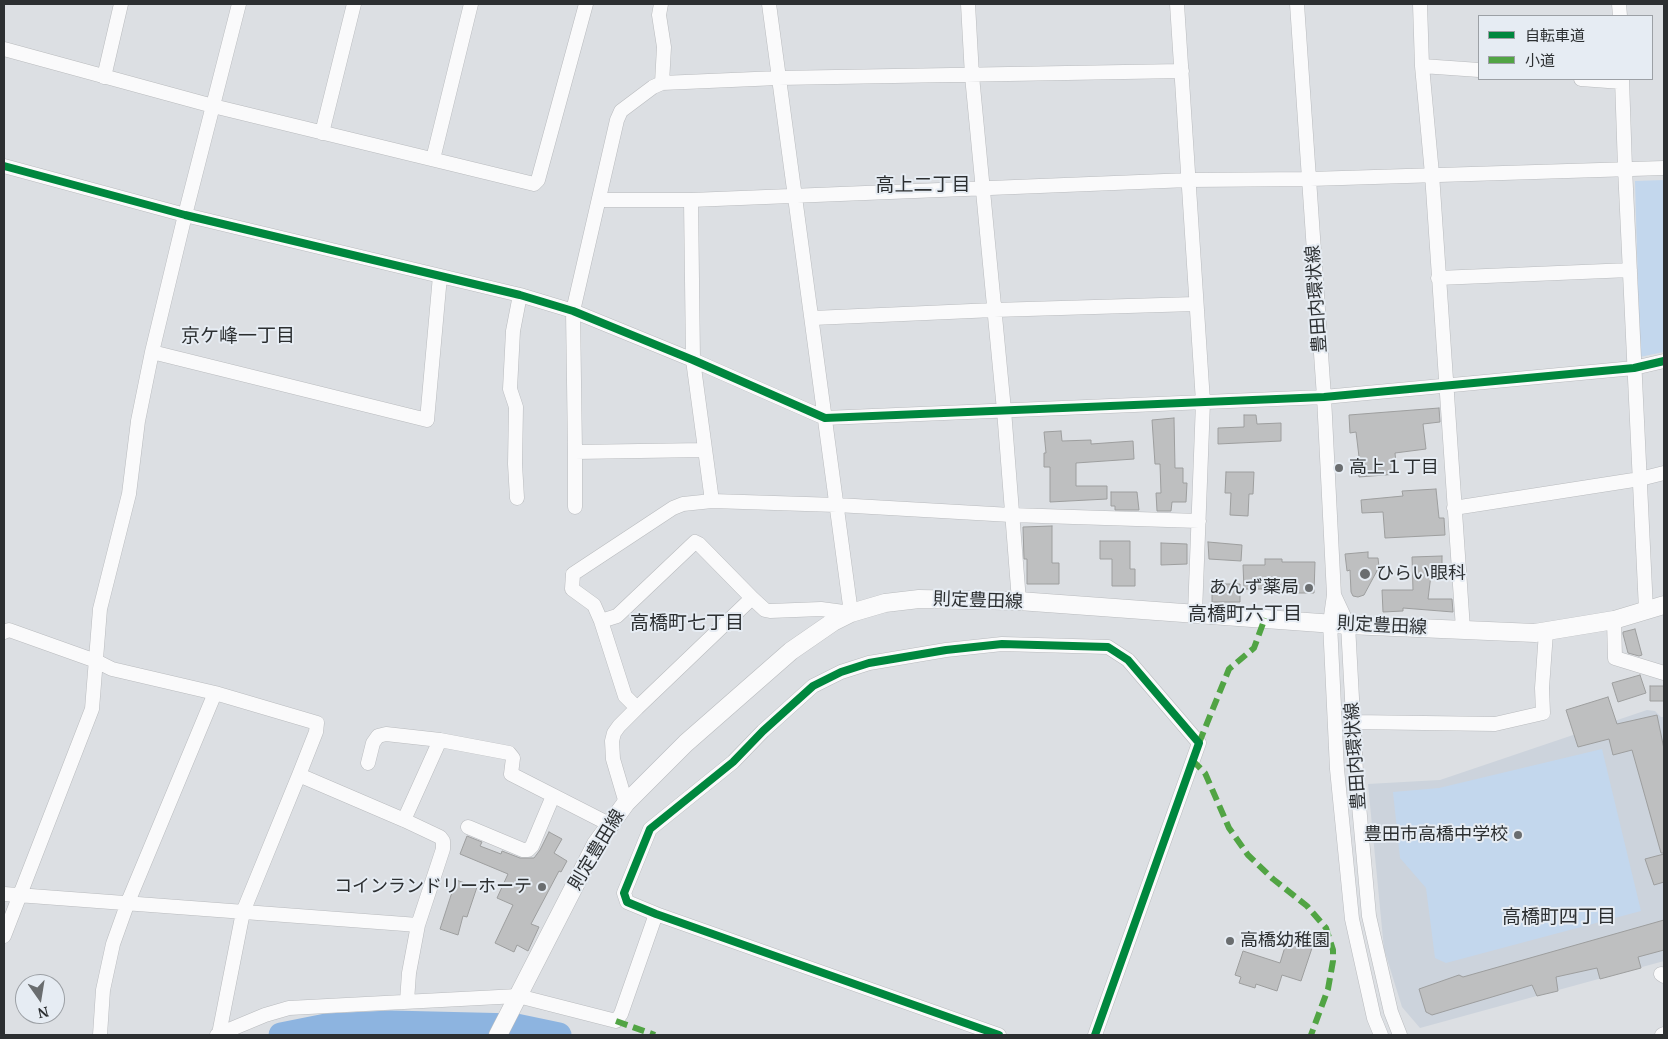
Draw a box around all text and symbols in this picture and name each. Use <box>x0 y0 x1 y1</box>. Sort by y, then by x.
legend <box>1478 15 1653 80</box>
text: 自転車道 <box>1525 25 1585 45</box>
text: 小道 <box>1525 50 1555 70</box>
district label: 高上二丁目 <box>876 175 970 197</box>
street label: 豊田内環状線 <box>1302 244 1332 354</box>
district label: 京ケ峰一丁目 <box>181 326 295 348</box>
place label: 高上１丁目 <box>1349 457 1439 479</box>
marker: 高上１丁目 <box>1333 462 1345 474</box>
place label: ひらい眼科 <box>1376 563 1466 585</box>
marker: ひらい眼科 <box>1358 567 1372 581</box>
place label: あんず薬局 <box>1209 577 1299 599</box>
marker: あんず薬局 <box>1303 582 1315 594</box>
street label: 則定豊田線 <box>933 589 1023 613</box>
district label: 高橋町六丁目 <box>1188 604 1302 626</box>
district label: 高橋町七丁目 <box>630 613 744 635</box>
street label: 則定豊田線 <box>1336 613 1428 639</box>
street label: 豊田内環状線 <box>1341 701 1371 811</box>
street label: 則定豊田線 <box>565 806 629 894</box>
place label: 豊田市高橋中学校 <box>1364 824 1508 846</box>
marker: 豊田市高橋中学校 <box>1512 829 1524 841</box>
place label: コインランドリーホーテ <box>334 876 532 898</box>
marker: コインランドリーホーテ <box>536 881 548 893</box>
district label: 高橋町四丁目 <box>1502 907 1616 929</box>
place label: 高橋幼稚園 <box>1240 930 1330 952</box>
marker: 高橋幼稚園 <box>1224 935 1236 947</box>
north arrow <box>15 974 65 1024</box>
text: N <box>36 1003 51 1024</box>

